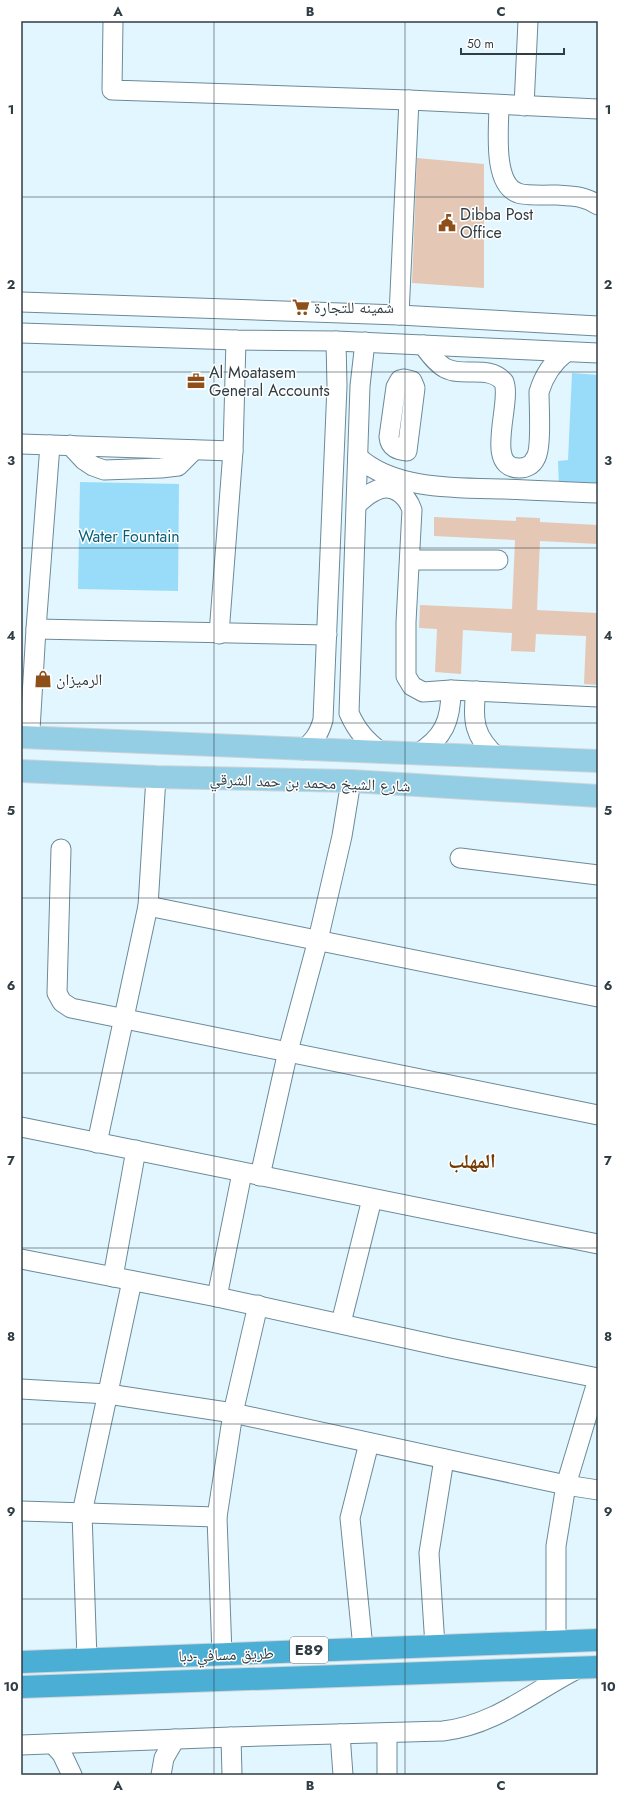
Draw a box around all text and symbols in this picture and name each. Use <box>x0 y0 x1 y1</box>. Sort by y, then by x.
text: A <box>112 2 123 21</box>
text: B <box>306 2 315 21</box>
text: C <box>496 2 506 21</box>
scale bar <box>461 30 564 56</box>
text: 50 m <box>467 35 494 53</box>
text: 1 <box>8 100 14 119</box>
text: 1 <box>605 100 611 119</box>
place label: Dibba Post Office <box>460 203 533 244</box>
public building icon: Dibba Post Office <box>437 213 457 233</box>
text: 2 <box>7 275 15 294</box>
text: 2 <box>604 275 612 294</box>
place label: شمينه للتجارة <box>314 296 394 319</box>
supermarket icon: شمينه للتجارة <box>291 297 311 317</box>
place label: Al Moatasem General Accounts <box>209 361 330 402</box>
office icon: Al Moatasem General Accounts <box>186 371 206 391</box>
text: 3 <box>7 451 15 470</box>
text: 3 <box>604 451 612 470</box>
park label: Water Fountain <box>78 525 180 548</box>
text: 4 <box>6 626 16 645</box>
text: 4 <box>603 626 613 645</box>
place label: الرميزان <box>56 668 102 691</box>
shop icon: الرميزان <box>33 669 53 689</box>
street label: شارع الشيخ محمد بن حمد الشرقي <box>209 768 411 799</box>
text: 5 <box>7 801 15 820</box>
text: 5 <box>604 801 612 820</box>
text: 6 <box>7 976 16 995</box>
text: 6 <box>604 976 613 995</box>
district label: المهلب <box>448 1147 496 1176</box>
text: 7 <box>7 1151 15 1170</box>
text: 7 <box>604 1151 612 1170</box>
text: 8 <box>7 1327 15 1346</box>
text: 8 <box>604 1327 612 1346</box>
text: 9 <box>7 1502 16 1521</box>
text: 9 <box>604 1502 613 1521</box>
road number: E89 <box>290 1637 328 1663</box>
street label: طريق مسافي-دبا <box>178 1641 274 1669</box>
text: 10 <box>3 1677 19 1696</box>
text: 10 <box>600 1677 616 1696</box>
text: A <box>112 1776 123 1795</box>
text: B <box>306 1776 315 1795</box>
text: C <box>496 1776 506 1795</box>

